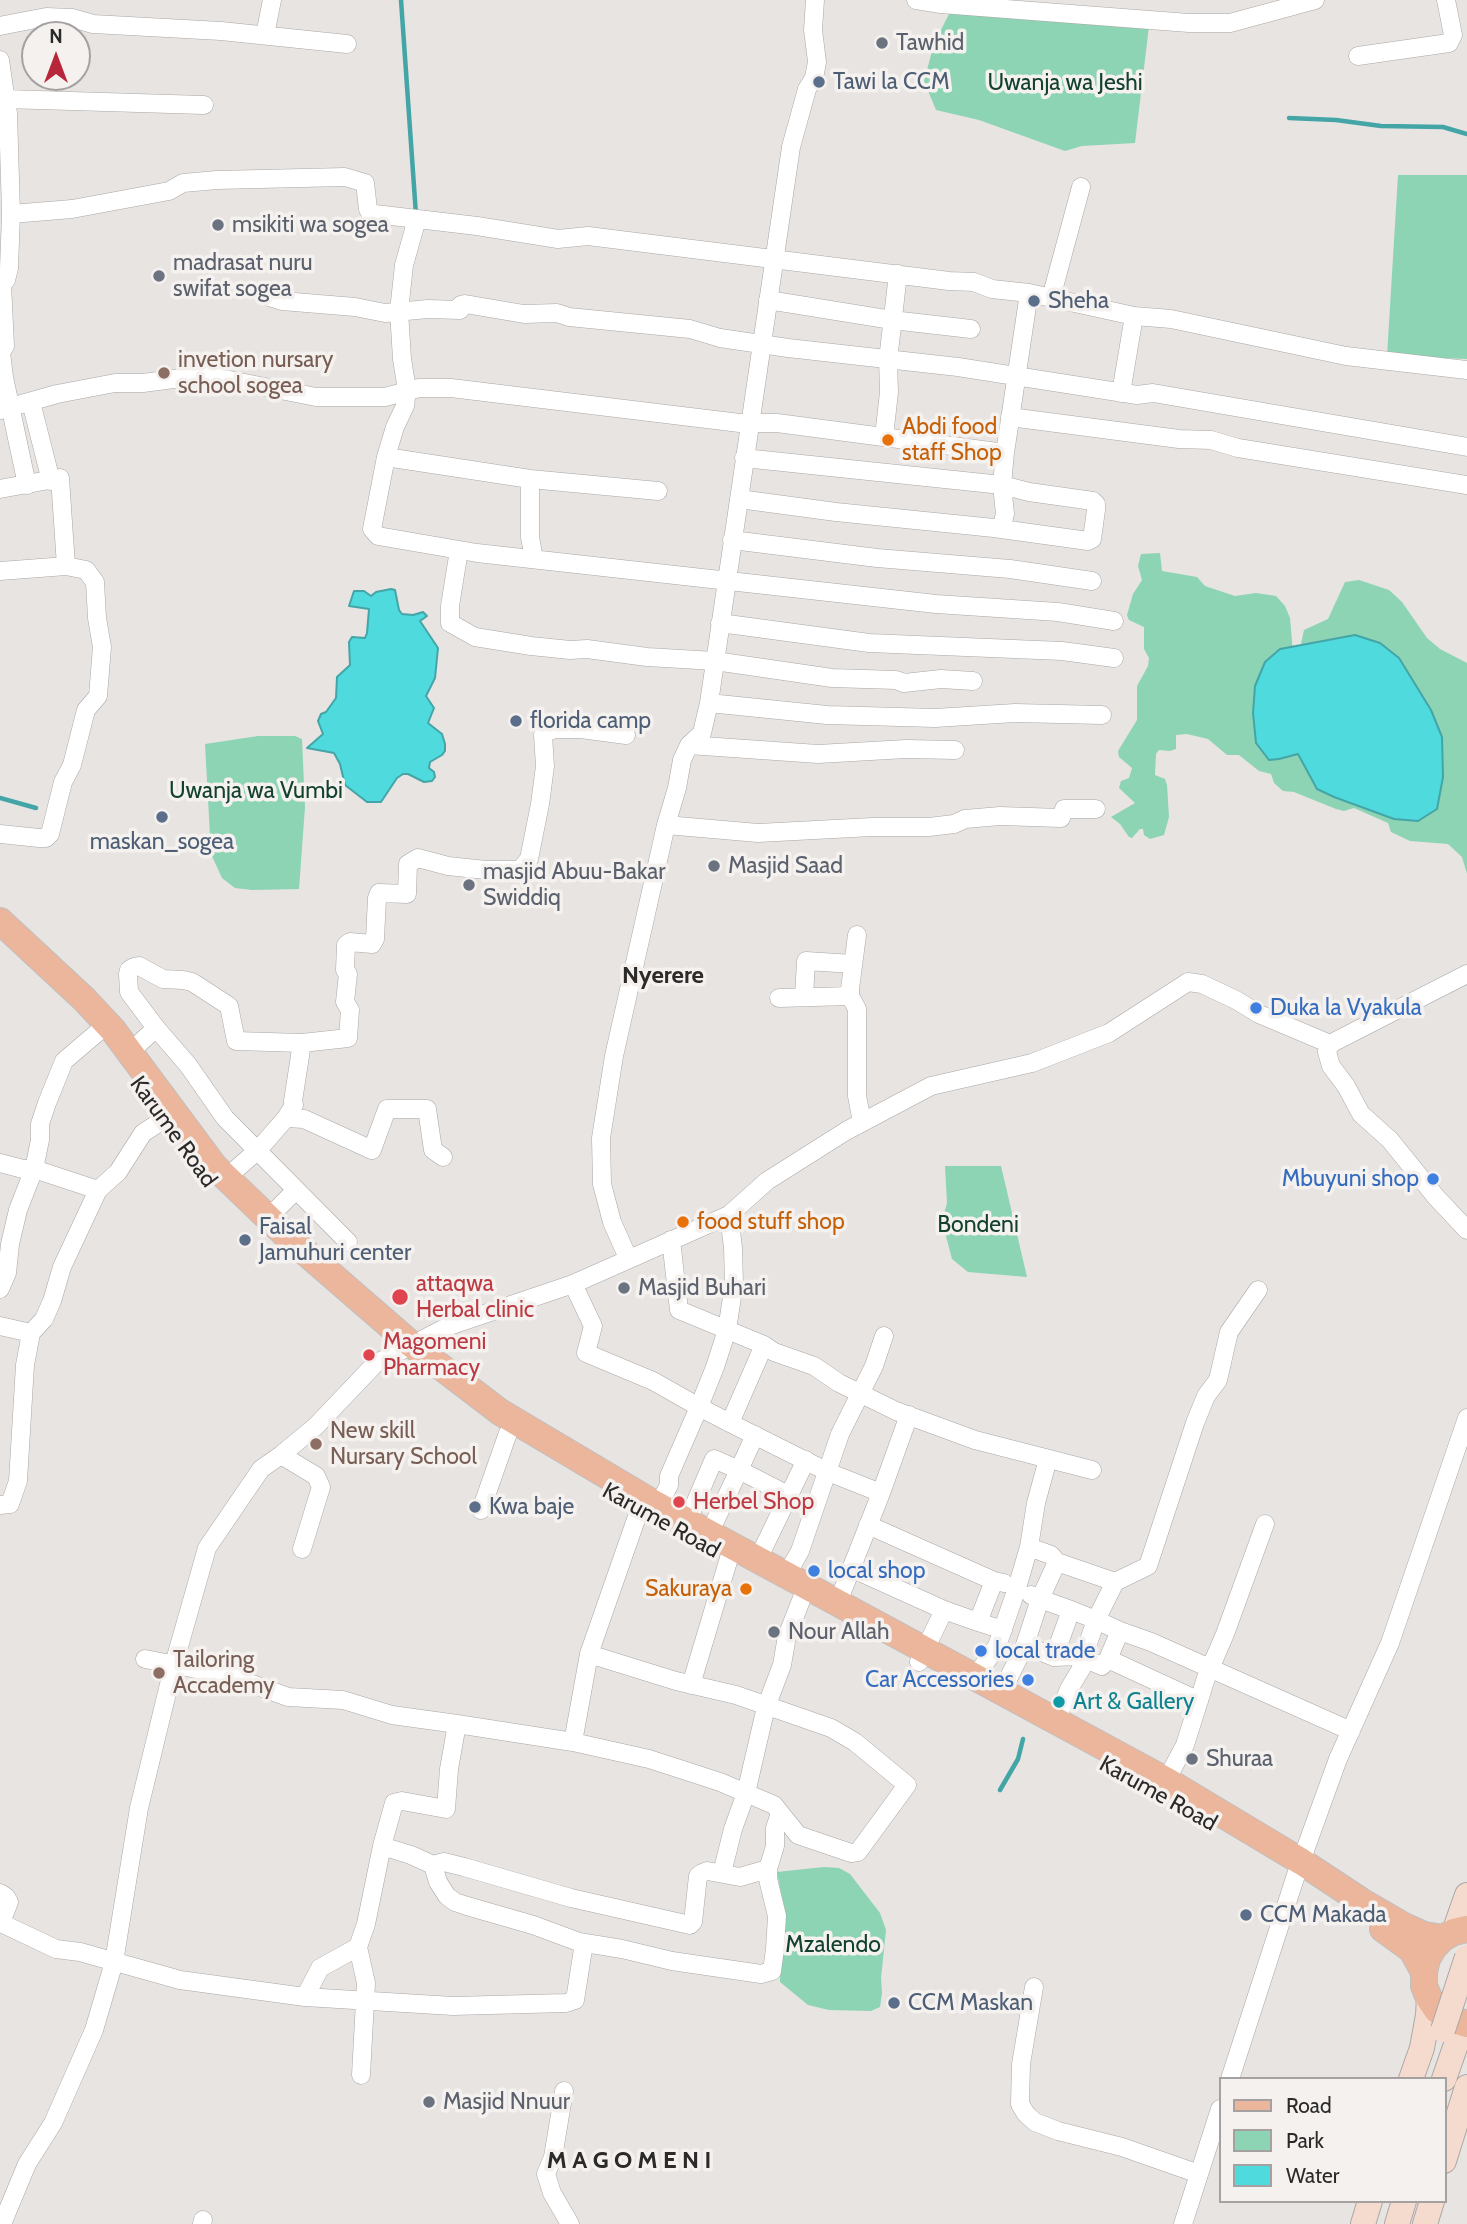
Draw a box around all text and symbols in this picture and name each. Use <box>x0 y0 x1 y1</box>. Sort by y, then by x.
north arrow <box>21 21 91 91</box>
text: N <box>49 25 63 48</box>
place label: Tawhid <box>896 29 964 57</box>
marker: Tawhid <box>874 35 890 51</box>
place label: Tawi la CCM <box>833 68 950 96</box>
park label: Uwanja wa Jeshi <box>987 69 1143 97</box>
marker: Tawi la CCM <box>811 74 827 90</box>
place label: msikiti wa sogea <box>232 211 389 239</box>
marker: msikiti wa sogea <box>210 217 226 233</box>
place label: madrasat nuru swifat sogea <box>173 249 313 303</box>
marker: madrasat nuru swifat sogea <box>151 268 167 284</box>
place label: Sheha <box>1048 287 1109 315</box>
marker: Sheha <box>1026 293 1042 309</box>
place label: invetion nursary school sogea <box>178 346 333 400</box>
marker: invetion nursary school sogea <box>156 365 172 381</box>
place label: Abdi food staff Shop <box>902 413 1002 467</box>
marker: Abdi food staff Shop <box>880 432 896 448</box>
place label: florida camp <box>530 707 651 735</box>
marker: florida camp <box>508 713 524 729</box>
park label: Uwanja wa Vumbi <box>169 777 343 805</box>
marker: maskan_sogea <box>154 809 170 825</box>
place label: maskan_sogea <box>90 828 234 856</box>
place label: Masjid Saad <box>728 852 843 880</box>
place label: masjid Abuu-Bakar Swiddiq <box>483 858 665 912</box>
marker: Masjid Saad <box>706 858 722 874</box>
marker: masjid Abuu-Bakar Swiddiq <box>461 877 477 893</box>
district label: Nyerere <box>622 962 704 990</box>
place label: Duka la Vyakula <box>1270 994 1422 1022</box>
marker: Duka la Vyakula <box>1248 1000 1264 1016</box>
street label: Karume Road <box>124 1071 222 1193</box>
place label: Mbuyuni shop <box>1282 1165 1419 1193</box>
marker: Mbuyuni shop <box>1425 1171 1441 1187</box>
place label: food stuff shop <box>697 1208 845 1236</box>
park label: Bondeni <box>937 1211 1019 1239</box>
place label: Faisal Jamuhuri center <box>259 1213 411 1267</box>
marker: food stuff shop <box>675 1214 691 1230</box>
marker: Faisal Jamuhuri center <box>237 1232 253 1248</box>
place label: attaqwa Herbal clinic <box>416 1270 534 1324</box>
place label: Masjid Buhari <box>638 1274 766 1302</box>
marker: Masjid Buhari <box>616 1280 632 1296</box>
marker: attaqwa Herbal clinic <box>390 1287 410 1307</box>
place label: Magomeni Pharmacy <box>383 1328 486 1382</box>
marker: Magomeni Pharmacy <box>361 1347 377 1363</box>
place label: New skill Nursary School <box>330 1417 477 1471</box>
marker: New skill Nursary School <box>308 1436 324 1452</box>
street label: Karume Road <box>597 1477 725 1565</box>
place label: Herbel Shop <box>693 1488 814 1516</box>
place label: Kwa baje <box>489 1493 574 1521</box>
marker: Herbel Shop <box>671 1494 687 1510</box>
marker: Kwa baje <box>467 1499 483 1515</box>
place label: local shop <box>828 1557 925 1585</box>
marker: local shop <box>806 1563 822 1579</box>
place label: Sakuraya <box>645 1575 732 1603</box>
marker: Sakuraya <box>738 1581 754 1597</box>
place label: Nour Allah <box>788 1618 889 1646</box>
marker: Nour Allah <box>766 1624 782 1640</box>
place label: local trade <box>995 1637 1095 1665</box>
marker: local trade <box>973 1643 989 1659</box>
place label: Tailoring Accademy <box>173 1646 275 1700</box>
marker: Tailoring Accademy <box>151 1665 167 1681</box>
place label: Car Accessories <box>865 1666 1014 1694</box>
marker: Car Accessories <box>1020 1672 1036 1688</box>
place label: Art & Gallery <box>1073 1688 1194 1716</box>
marker: Art & Gallery <box>1051 1694 1067 1710</box>
place label: Shuraa <box>1206 1745 1273 1773</box>
street label: Karume Road <box>1094 1750 1222 1838</box>
marker: Shuraa <box>1184 1751 1200 1767</box>
place label: CCM Makada <box>1260 1901 1386 1929</box>
marker: CCM Makada <box>1238 1907 1254 1923</box>
park label: Mzalendo <box>785 1931 881 1959</box>
place label: CCM Maskan <box>908 1989 1033 2017</box>
marker: CCM Maskan <box>886 1995 902 2011</box>
legend <box>1218 2077 1446 2203</box>
place label: Masjid Nnuur <box>443 2088 570 2116</box>
text: Road <box>1286 2093 1332 2118</box>
marker: Masjid Nnuur <box>421 2094 437 2110</box>
text: Park <box>1286 2128 1324 2153</box>
district label: M A G O M E N I <box>547 2147 711 2175</box>
text: Water <box>1286 2163 1339 2188</box>

